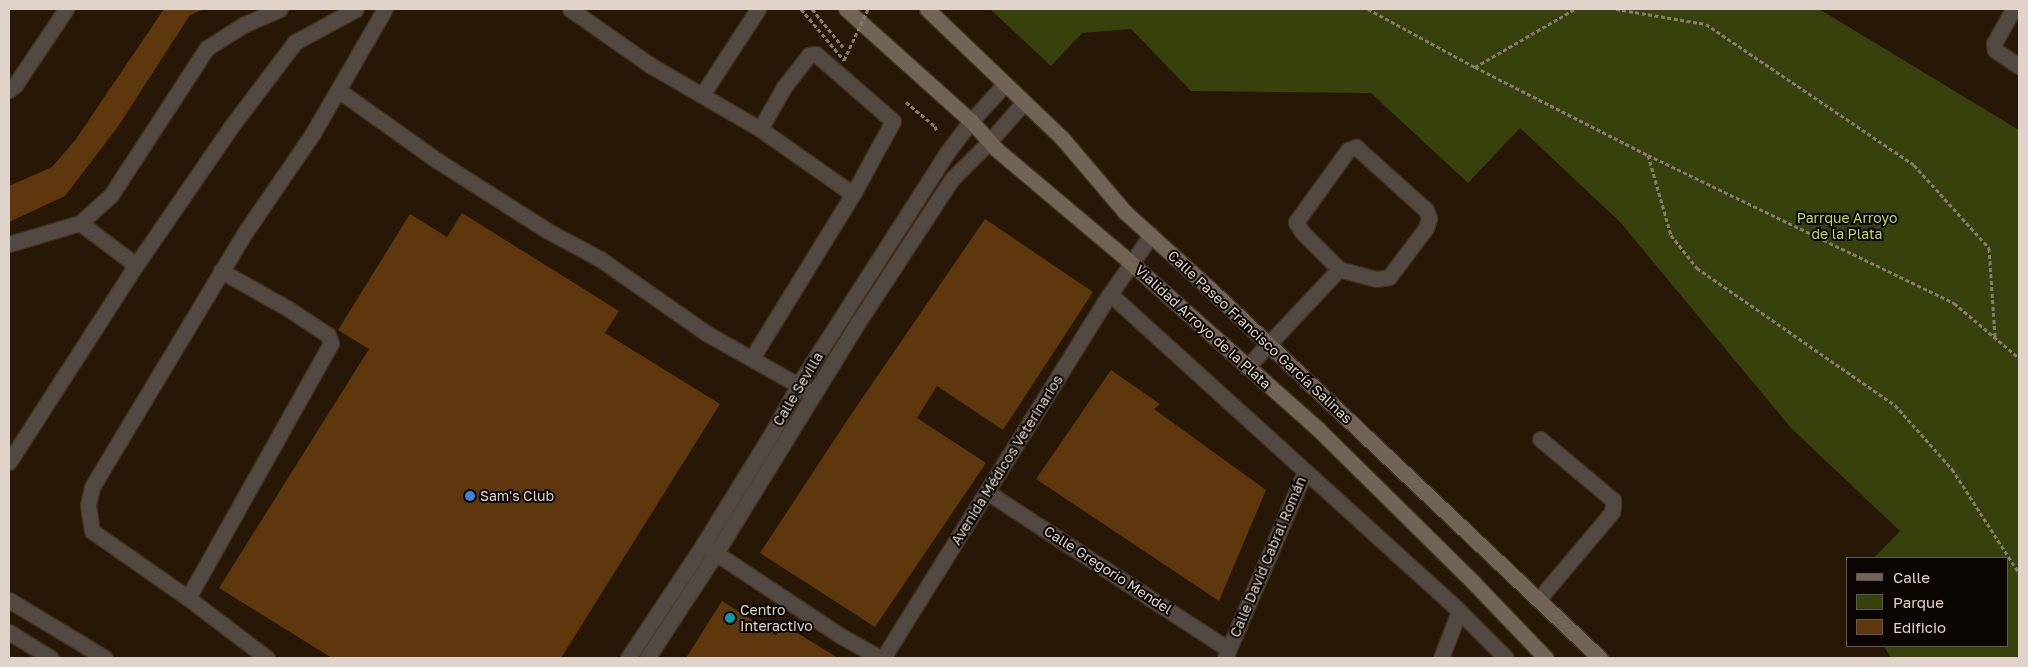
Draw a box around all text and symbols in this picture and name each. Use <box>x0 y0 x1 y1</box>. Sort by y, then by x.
park label: Parrque Arroyo de la Plata <box>1797 210 1897 242</box>
street label: Calle Paseo Francisco García Salinas <box>1164 247 1356 427</box>
street label: Vialidad Arroyo de la Plata <box>1132 262 1274 392</box>
street label: Calle Sevilla <box>769 349 827 429</box>
street label: Avenida Médicos Veterinarios <box>948 372 1066 548</box>
street label: Calle David Cabral Román <box>1226 474 1310 640</box>
place label: Sam's Club <box>480 488 554 504</box>
marker: Sam's Club <box>464 490 476 502</box>
street label: Calle Gregorio Mendel <box>1041 522 1175 618</box>
legend <box>1846 557 2008 647</box>
text: Calle <box>1893 568 1930 586</box>
text: Parque <box>1893 593 1944 611</box>
place label: Centro Interactivo <box>740 602 813 634</box>
marker: Centro Interactivo <box>724 612 736 624</box>
text: Edificio <box>1893 618 1946 636</box>

